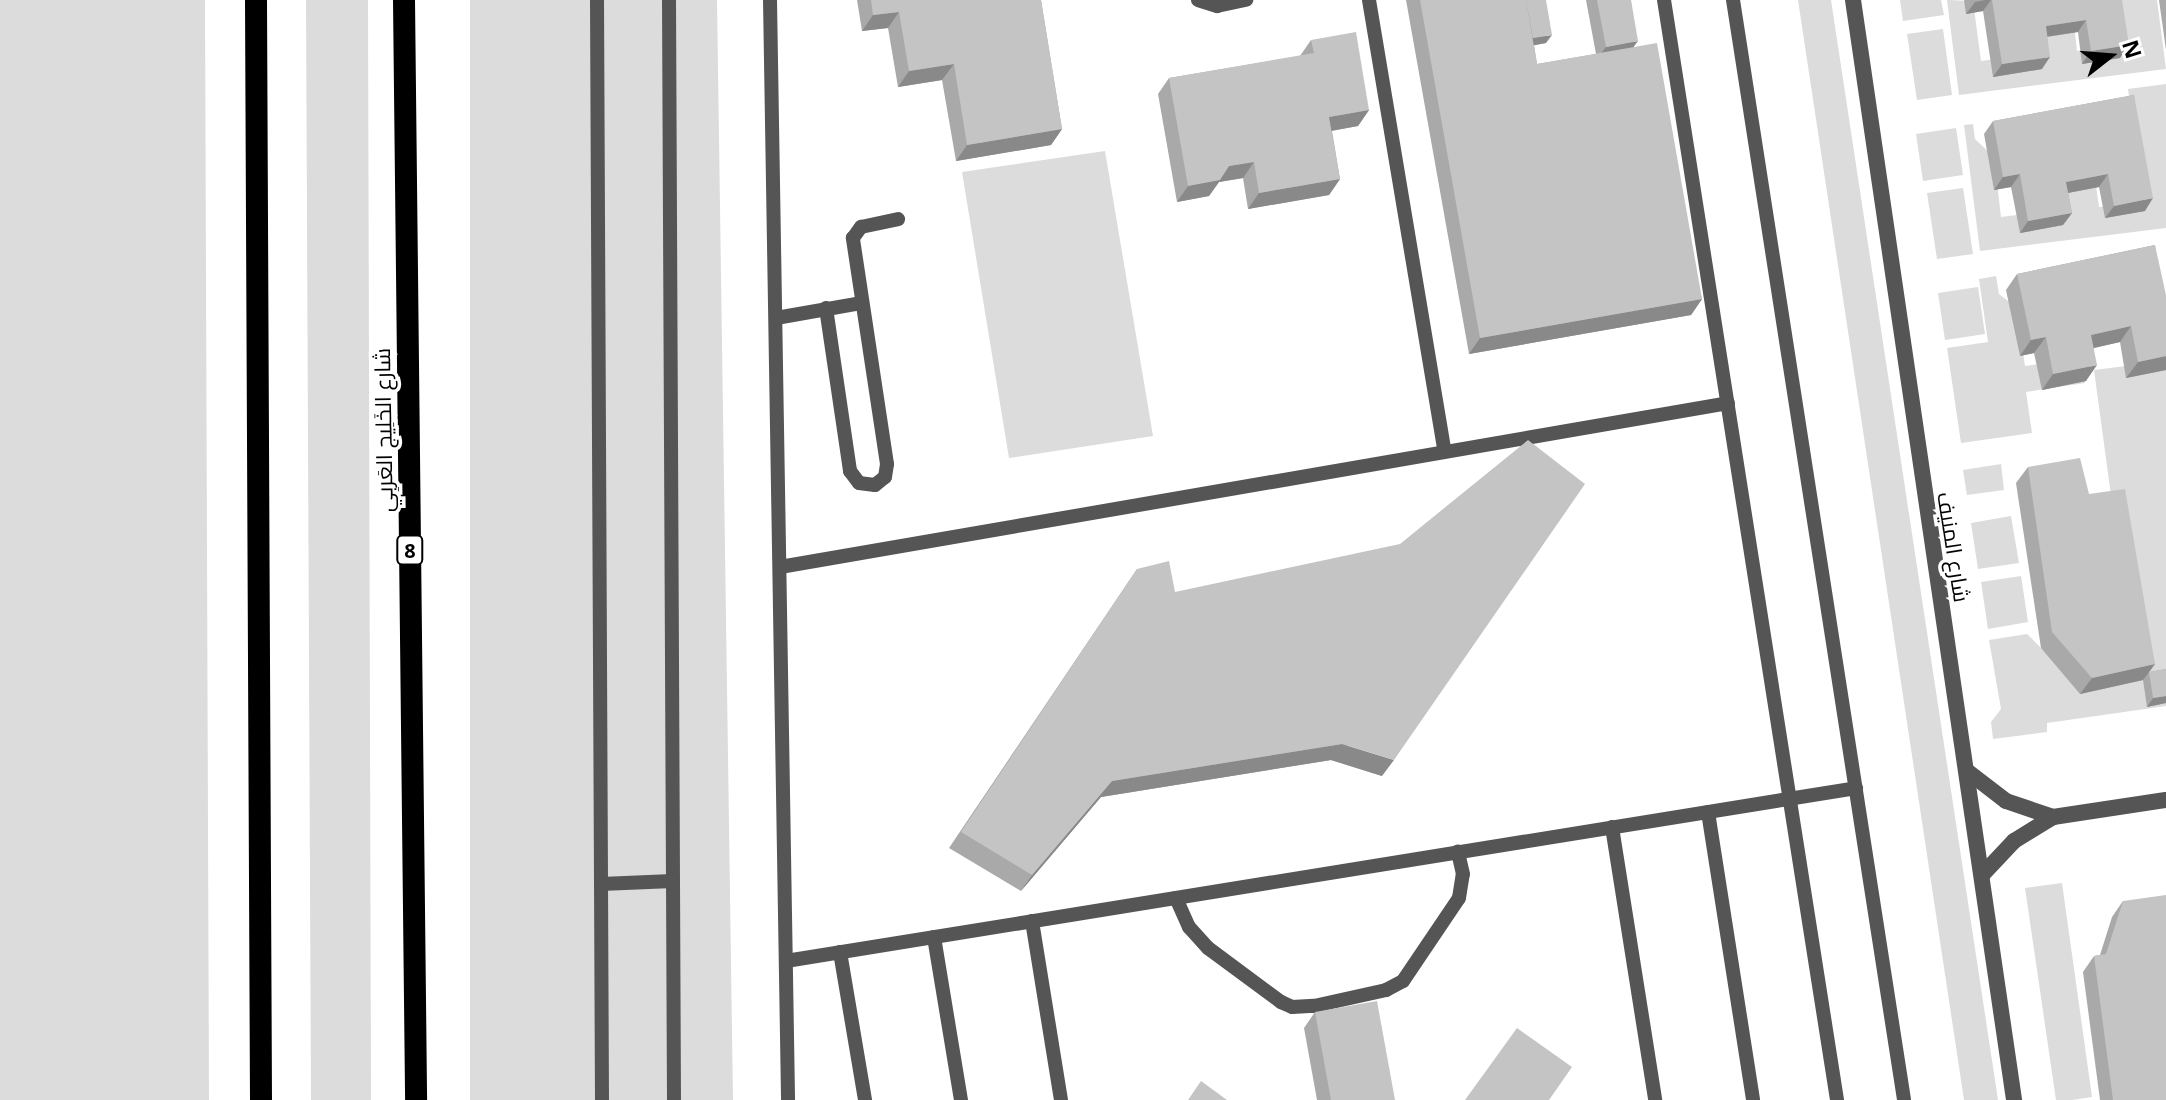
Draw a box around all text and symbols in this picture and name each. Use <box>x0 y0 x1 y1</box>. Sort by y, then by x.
north arrow <box>2070 16 2150 96</box>
text: N <box>2116 36 2150 62</box>
street label: شارع الخَلِيج العَربِي <box>368 348 398 512</box>
street label: شارع المنيف <box>1932 490 1976 604</box>
road number: 8 <box>396 534 424 566</box>

